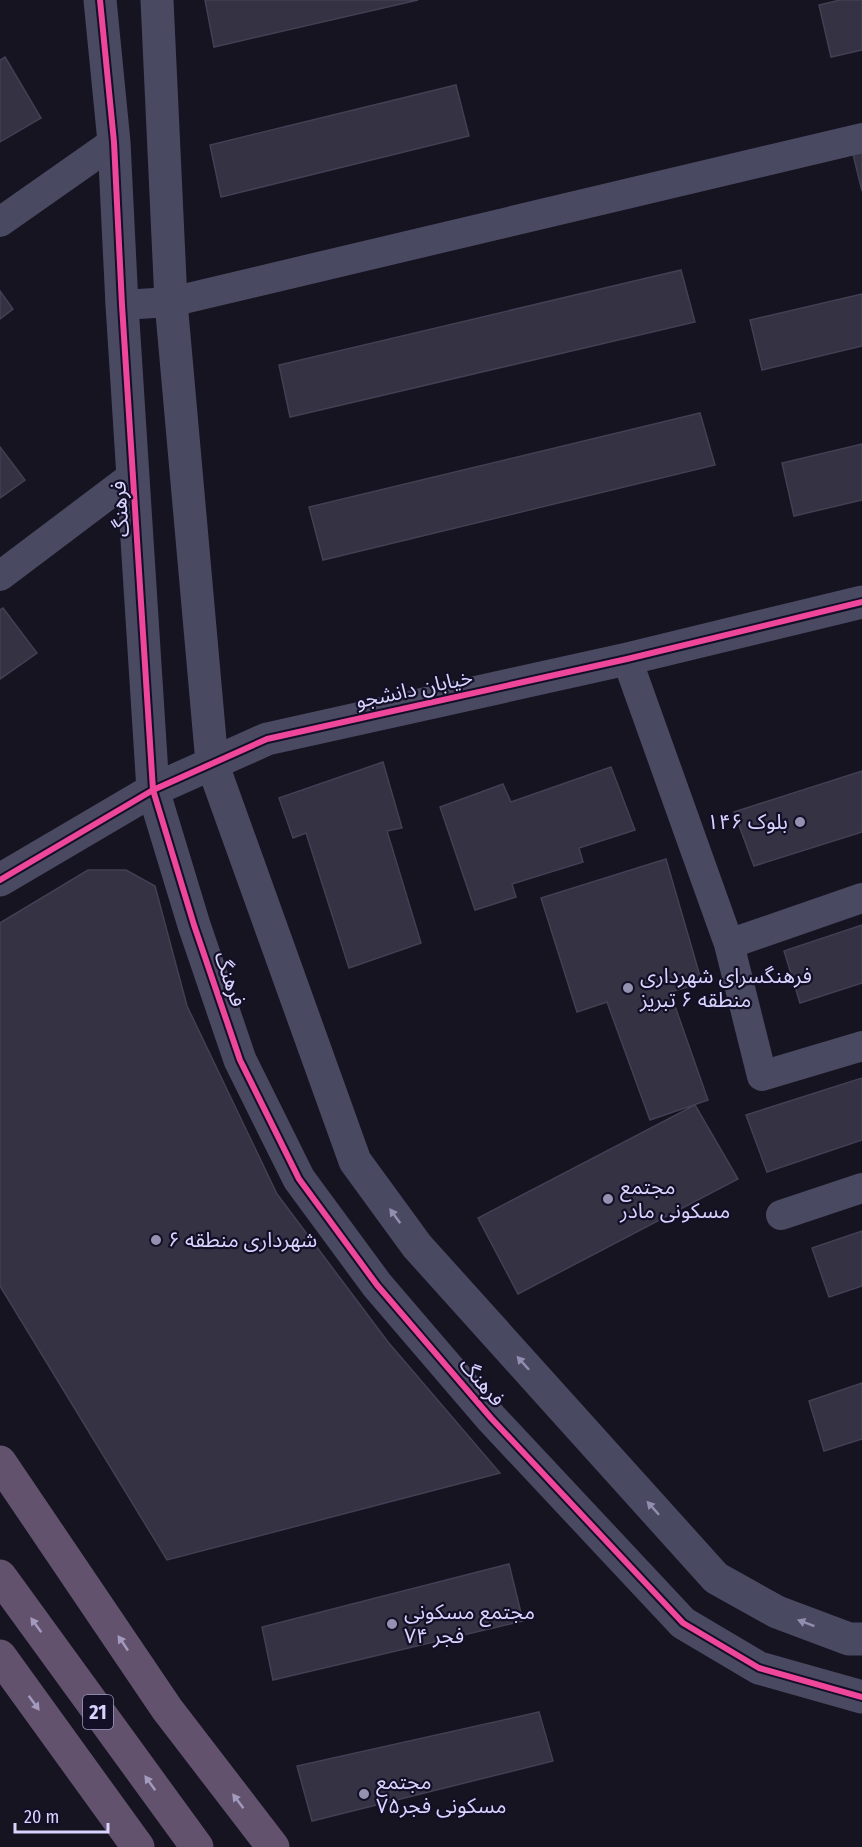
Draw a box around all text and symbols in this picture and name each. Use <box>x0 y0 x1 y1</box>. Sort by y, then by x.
street label: فرهنگ <box>105 480 135 538</box>
street label: خیابان دانشجو <box>353 664 475 714</box>
place label: بلوک ۱۴۶ <box>707 809 788 835</box>
marker: بلوک ۱۴۶ <box>793 815 807 829</box>
street label: فرهنگ <box>208 948 252 1010</box>
place label: فرهنگسرای شهرداری منطقه ۶ تبریز <box>639 963 812 1013</box>
marker: فرهنگسرای شهرداری منطقه ۶ تبریز <box>621 981 635 995</box>
place label: مجتمع مسکونی مادر <box>619 1174 730 1224</box>
marker: مجتمع مسکونی مادر <box>601 1192 615 1206</box>
one-way arrow <box>389 1209 401 1225</box>
place label: شهرداری منطقه ۶ <box>168 1227 317 1253</box>
marker: شهرداری منطقه ۶ <box>149 1233 163 1247</box>
street label: فرهنگ <box>454 1352 510 1412</box>
one-way arrow <box>516 1356 530 1371</box>
one-way arrow <box>647 1501 660 1516</box>
place label: مجتمع مسکونی فجر ۷۴ <box>404 1599 535 1649</box>
one-way arrow <box>30 1617 42 1632</box>
marker: مجتمع مسکونی فجر ۷۴ <box>385 1617 399 1631</box>
one-way arrow <box>797 1618 815 1628</box>
one-way arrow <box>118 1635 129 1651</box>
one-way arrow <box>28 1695 40 1711</box>
road number: 21 <box>83 1695 113 1729</box>
place label: مجتمع مسکونی فجر۷۵ <box>376 1769 507 1819</box>
one-way arrow <box>144 1775 156 1791</box>
marker: مجتمع مسکونی فجر۷۵ <box>357 1787 371 1801</box>
one-way arrow <box>232 1793 244 1808</box>
scale bar <box>15 1796 108 1834</box>
text: 20 m <box>24 1806 59 1828</box>

